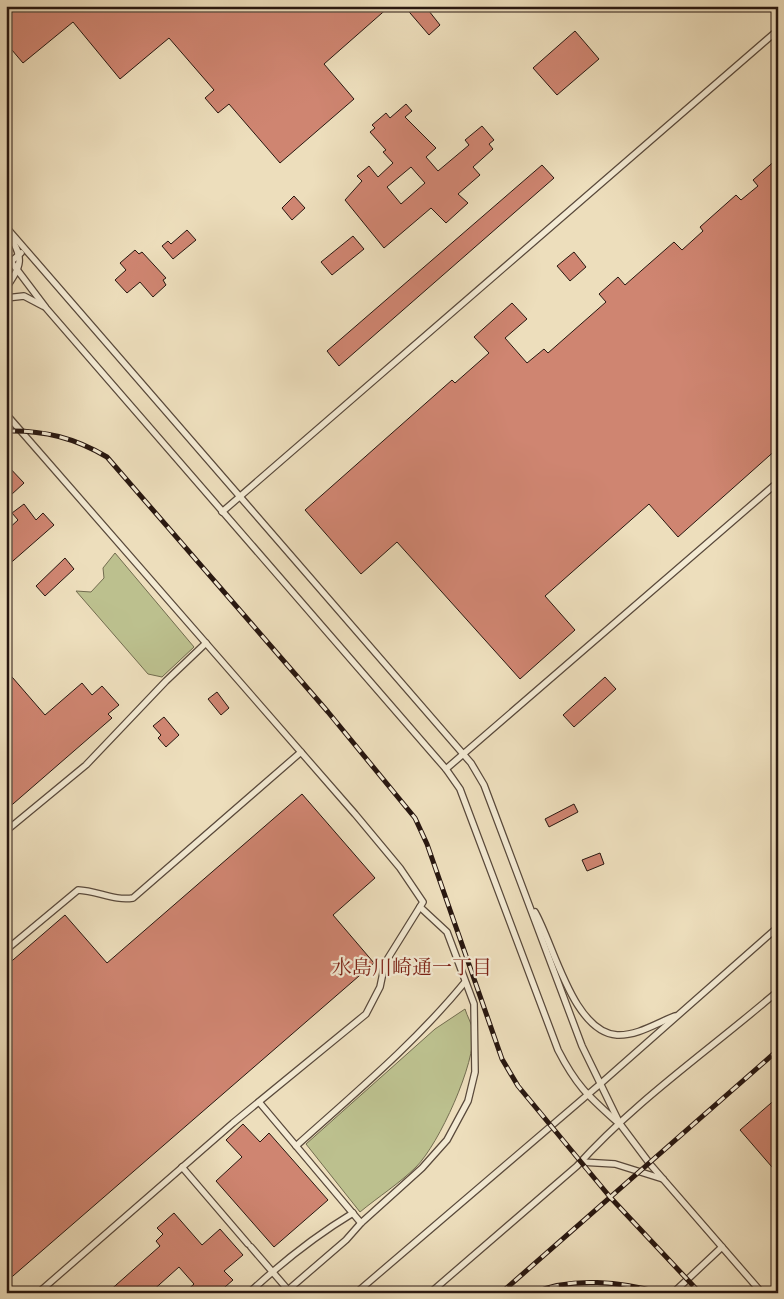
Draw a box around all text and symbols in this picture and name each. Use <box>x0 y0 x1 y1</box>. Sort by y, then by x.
district label: 水島川崎通一丁目 <box>332 955 492 980</box>

